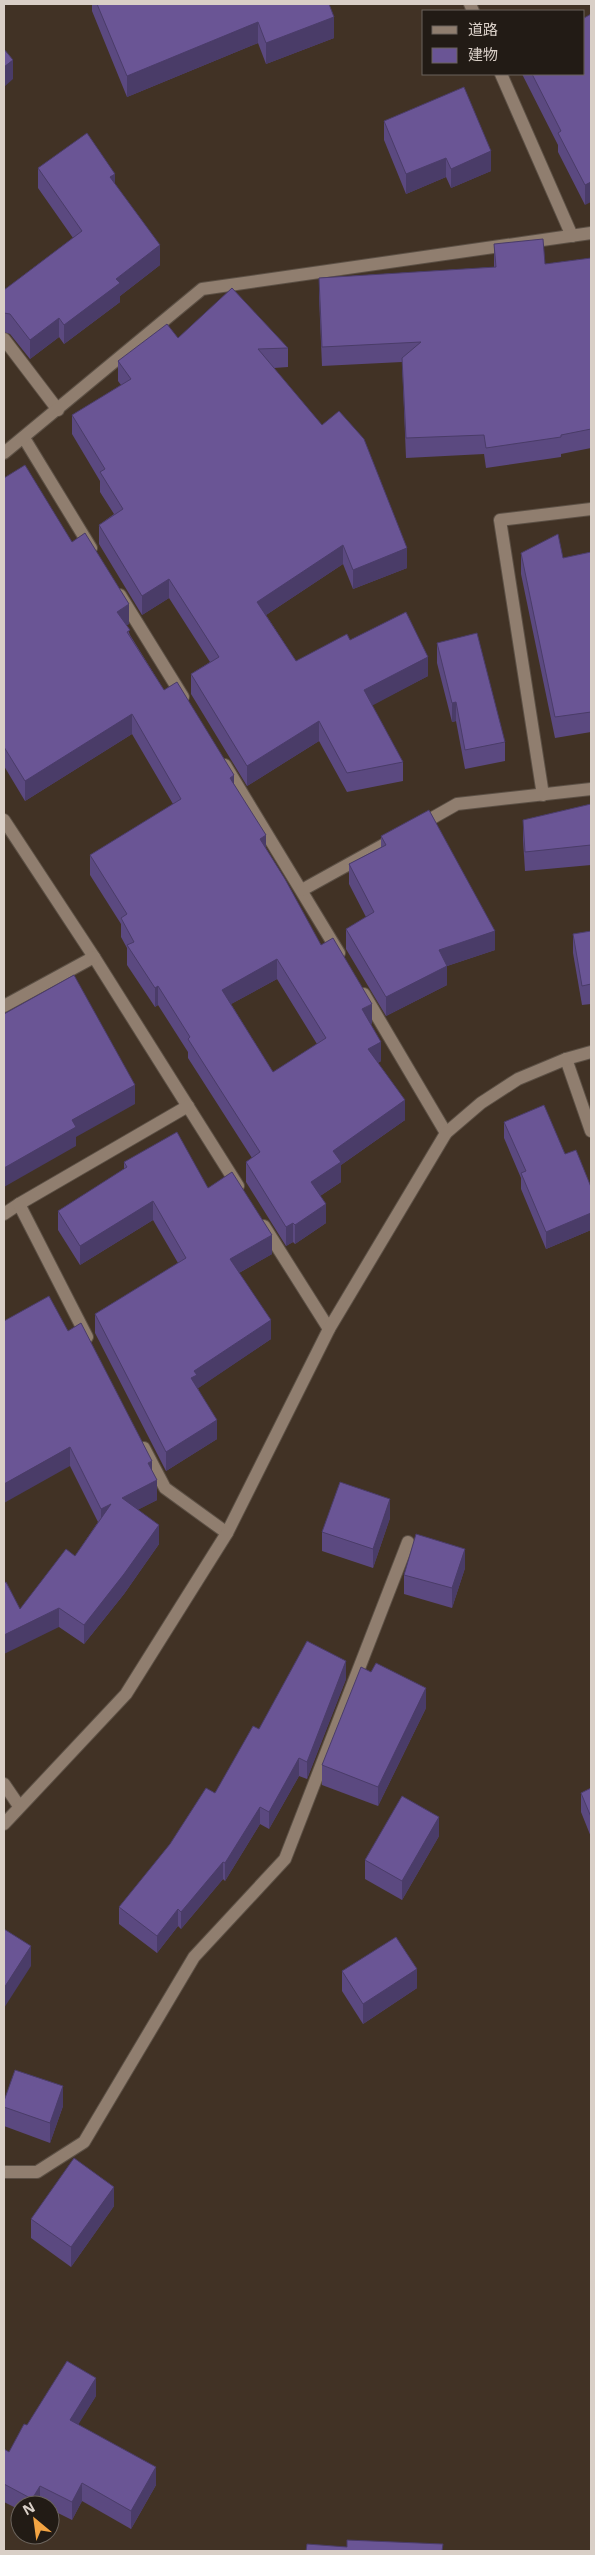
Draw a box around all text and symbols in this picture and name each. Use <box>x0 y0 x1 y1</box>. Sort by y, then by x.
legend <box>422 10 585 75</box>
text: 道路 <box>468 19 498 39</box>
text: 建物 <box>468 44 498 64</box>
north arrow <box>10 2495 60 2545</box>
text: N <box>19 2497 38 2519</box>

